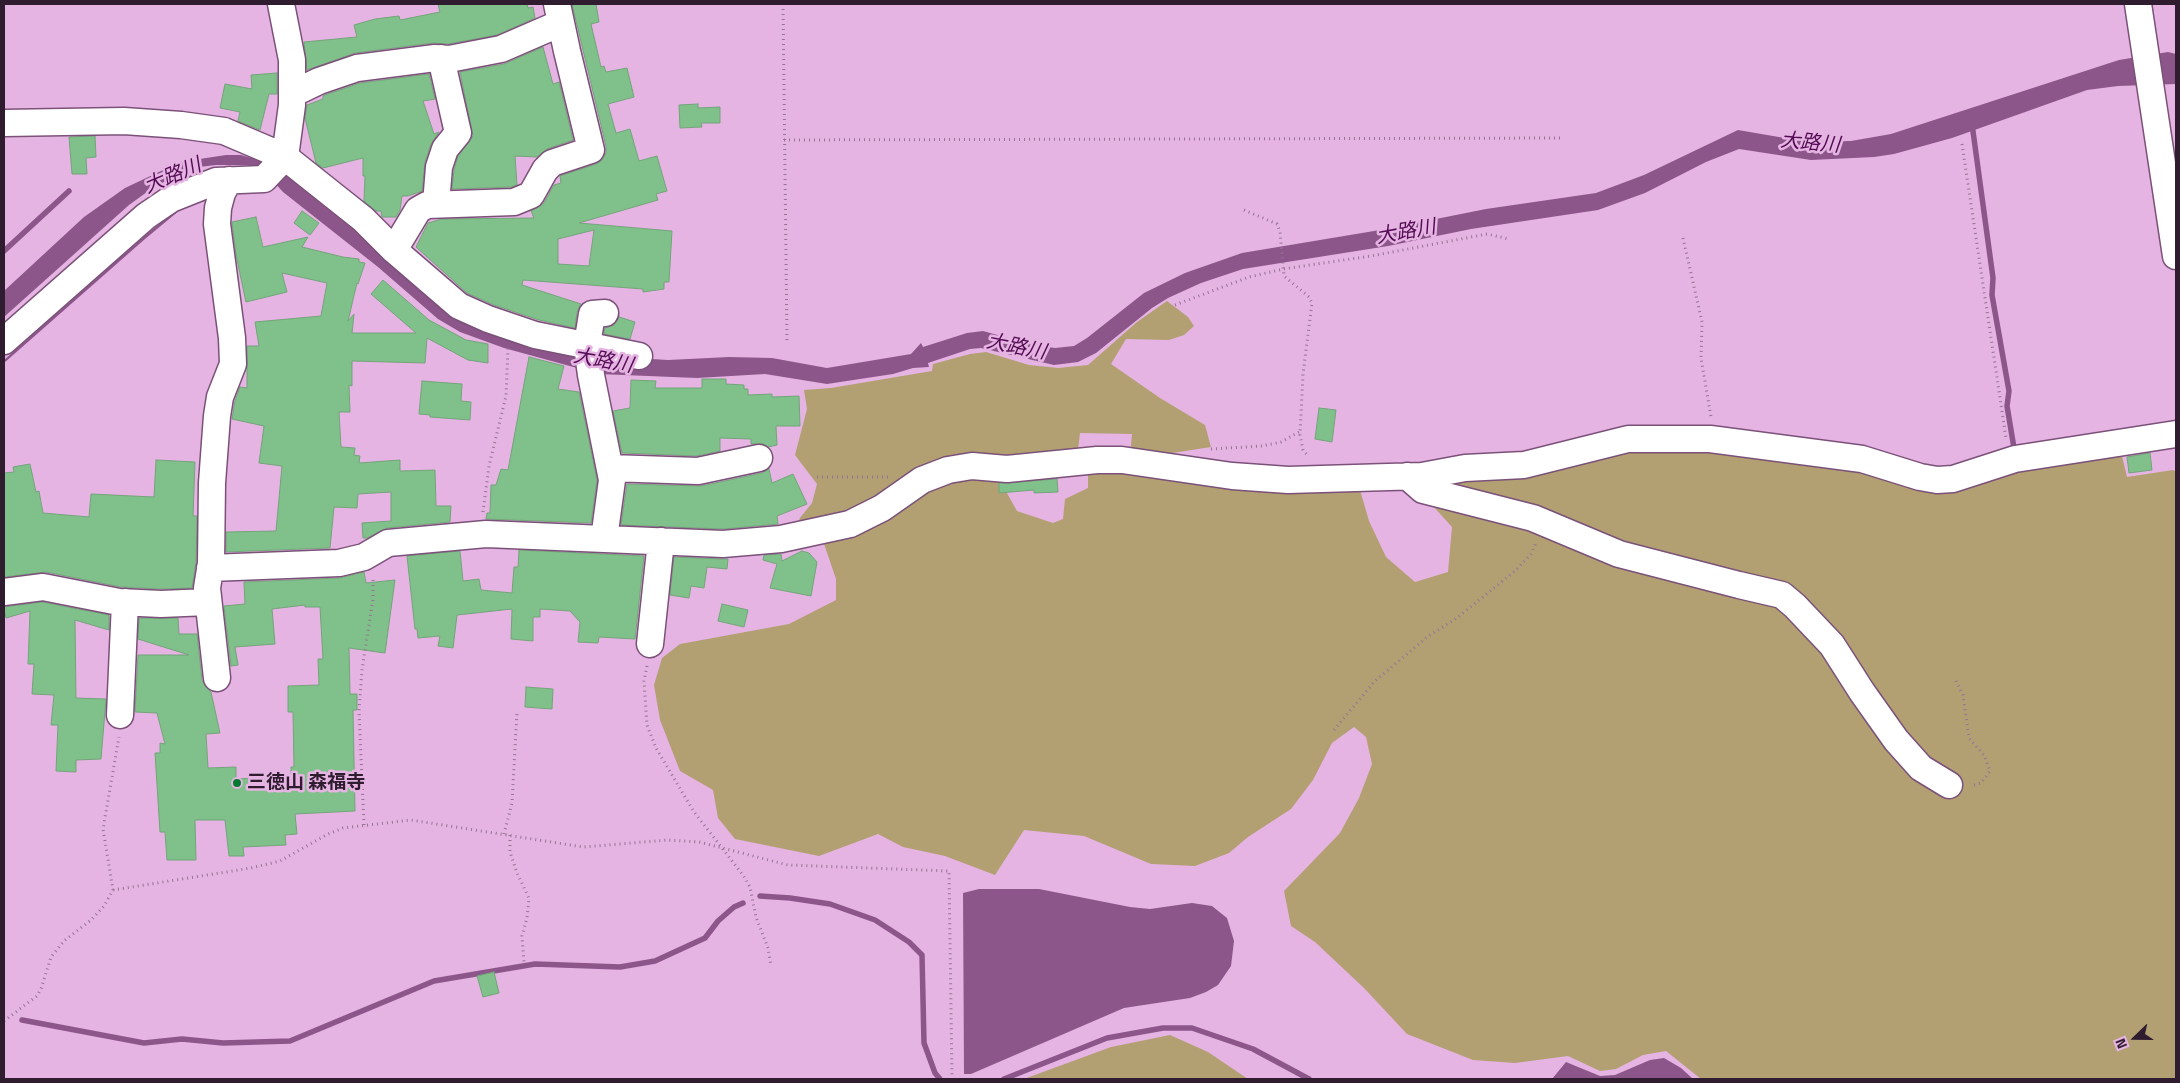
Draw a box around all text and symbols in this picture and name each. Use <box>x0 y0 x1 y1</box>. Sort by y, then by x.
water label: 大路川 <box>1779 129 1841 159</box>
water label: 大路川 <box>141 154 205 200</box>
water label: 大路川 <box>1374 216 1438 250</box>
water label: 大路川 <box>984 330 1048 366</box>
water label: 大路川 <box>571 345 635 379</box>
place label: 三徳山 森福寺 <box>247 772 365 794</box>
marker: 三徳山 森福寺 <box>231 777 243 789</box>
north arrow <box>2110 1013 2160 1063</box>
text: N <box>2109 1035 2132 1052</box>

